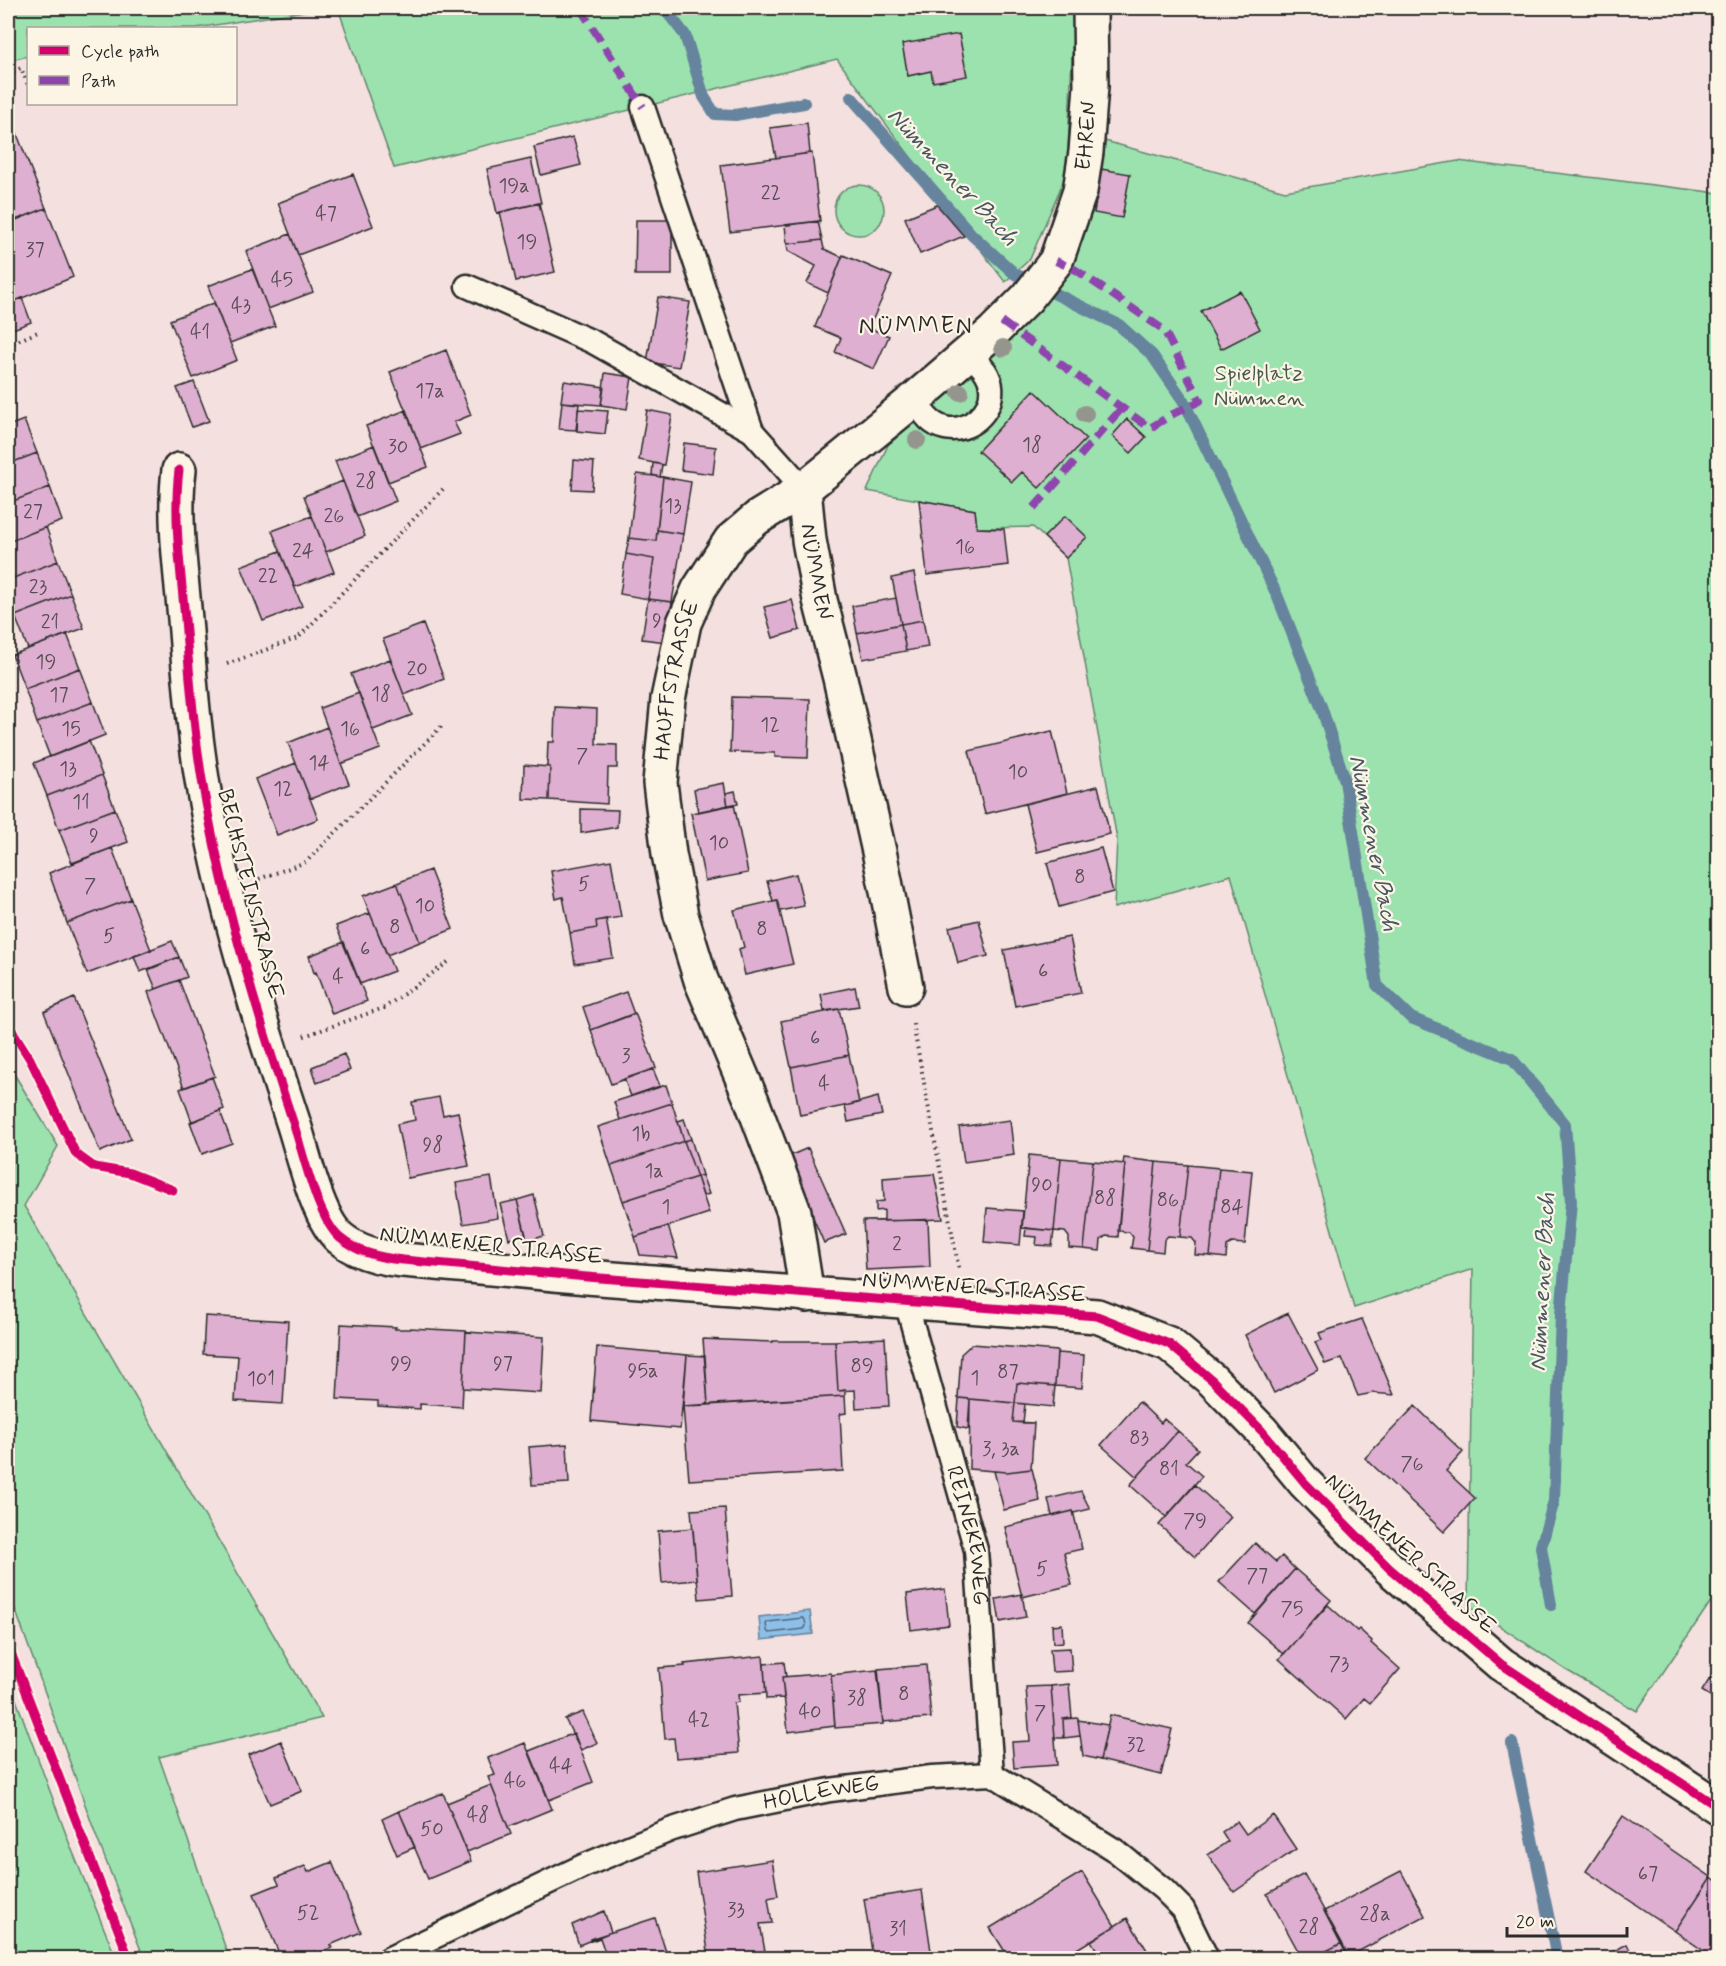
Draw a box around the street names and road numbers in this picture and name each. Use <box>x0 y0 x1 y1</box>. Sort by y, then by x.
street label: EHREN <box>1069 100 1104 173</box>
street label: NÜMMEN <box>794 523 839 623</box>
street label: HAUFFSTRASSE <box>648 596 706 761</box>
street label: BECHSTEINSTRASSE <box>210 786 290 1002</box>
street label: NÜMMENER STRASSE <box>378 1220 604 1272</box>
street label: NÜMMENER STRASSE <box>861 1266 1087 1310</box>
street label: REINEKEWEG <box>939 1463 994 1606</box>
street label: NÜMMENER STRASSE <box>1319 1467 1501 1641</box>
street label: HOLLEWEG <box>761 1770 881 1817</box>

